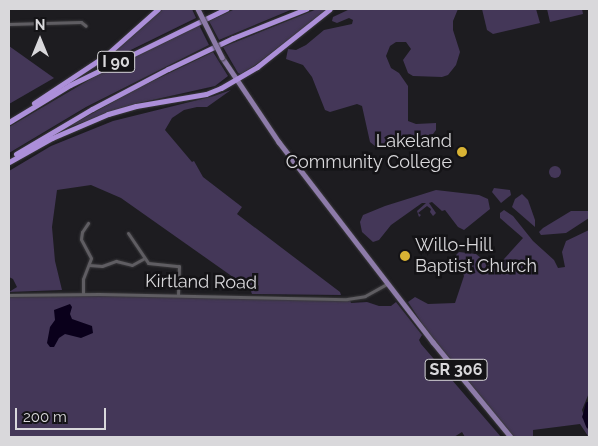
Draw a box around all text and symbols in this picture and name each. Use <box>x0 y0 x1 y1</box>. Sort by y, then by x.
north arrow <box>15 15 65 65</box>
text: N <box>35 17 45 33</box>
road number: I 90 <box>96 48 136 76</box>
place label: Lakeland Community College <box>285 131 452 173</box>
marker: Lakeland Community College <box>456 146 468 158</box>
place label: Willo-Hill Baptist Church <box>415 235 537 278</box>
marker: Willo-Hill Baptist Church <box>399 250 411 262</box>
street label: Kirtland Road <box>145 270 257 294</box>
road number: SR 306 <box>424 356 488 384</box>
scale bar <box>18 398 109 430</box>
text: 200 m <box>23 408 67 426</box>

